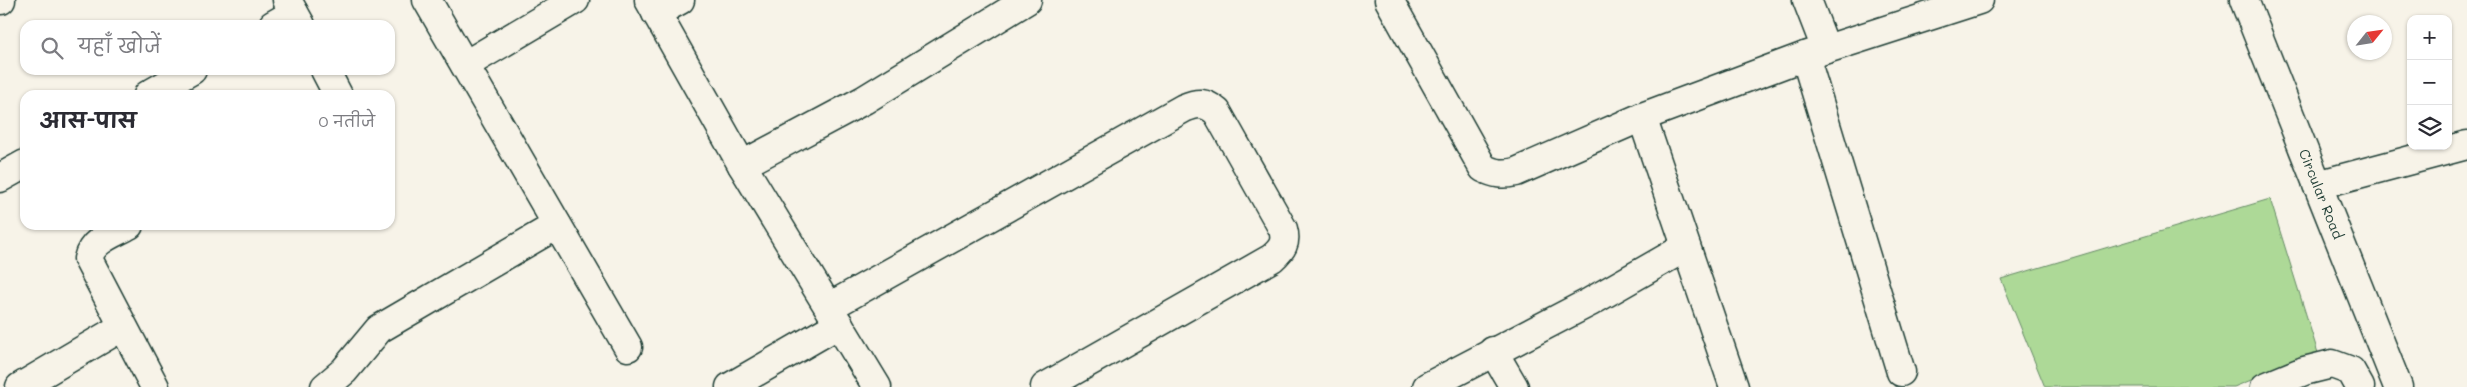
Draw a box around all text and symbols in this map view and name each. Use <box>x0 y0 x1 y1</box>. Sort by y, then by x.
north arrow <box>2347 15 2392 60</box>
map controls <box>2407 15 2452 150</box>
button: + <box>2407 15 2452 60</box>
search box <box>20 20 395 75</box>
text: यहाँ खोजें <box>78 33 161 58</box>
icon: search <box>38 34 66 62</box>
button: − <box>2407 60 2452 105</box>
button: layers <box>2407 105 2452 150</box>
text: आस-पास <box>40 106 136 133</box>
text: 0 नतीजे <box>319 110 375 131</box>
street label: Circular Road <box>2295 146 2348 242</box>

